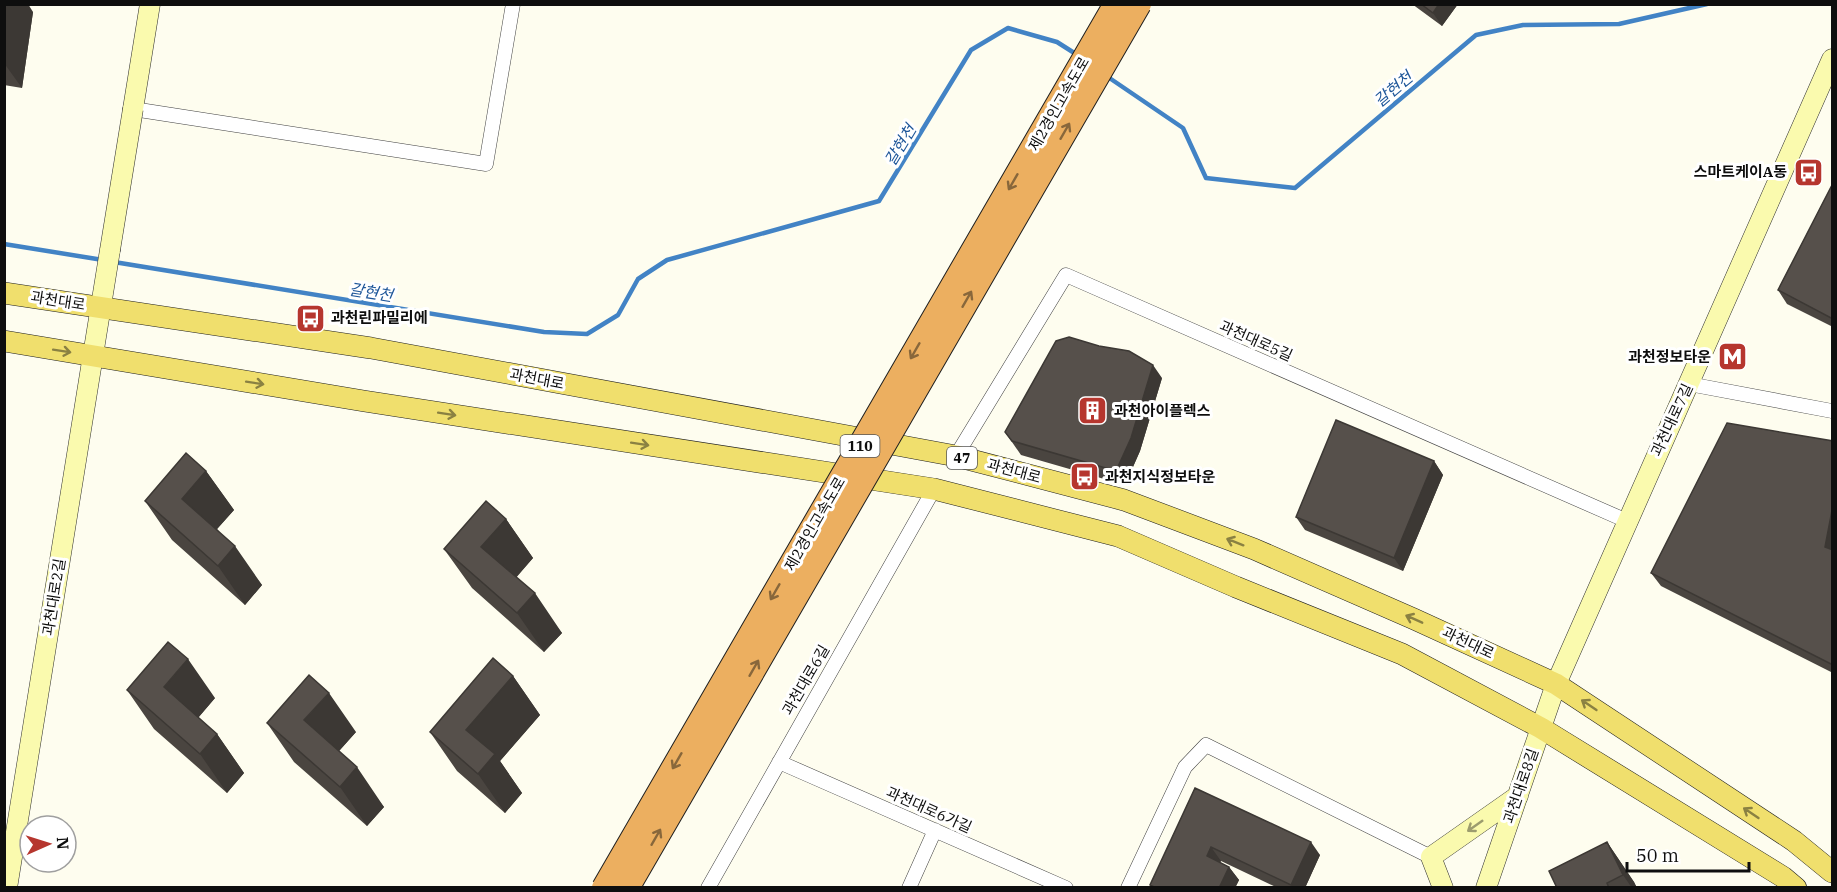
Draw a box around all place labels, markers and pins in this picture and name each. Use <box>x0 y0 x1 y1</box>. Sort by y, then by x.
bus stop icon: 스마트케이A동 <box>1792 156 1824 188</box>
place label: 스마트케이A동 <box>1694 162 1787 181</box>
bus stop icon: 과천린파밀리에 <box>294 302 326 334</box>
place label: 과천린파밀리에 <box>331 308 428 327</box>
metro station icon: 과천정보타운 <box>1716 341 1748 373</box>
place label: 과천정보타운 <box>1628 347 1711 366</box>
building icon: 과천아이플렉스 <box>1077 395 1109 427</box>
place label: 과천아이플렉스 <box>1114 401 1211 420</box>
bus stop icon: 과천지식정보타운 <box>1068 461 1100 493</box>
place label: 과천지식정보타운 <box>1105 467 1216 486</box>

